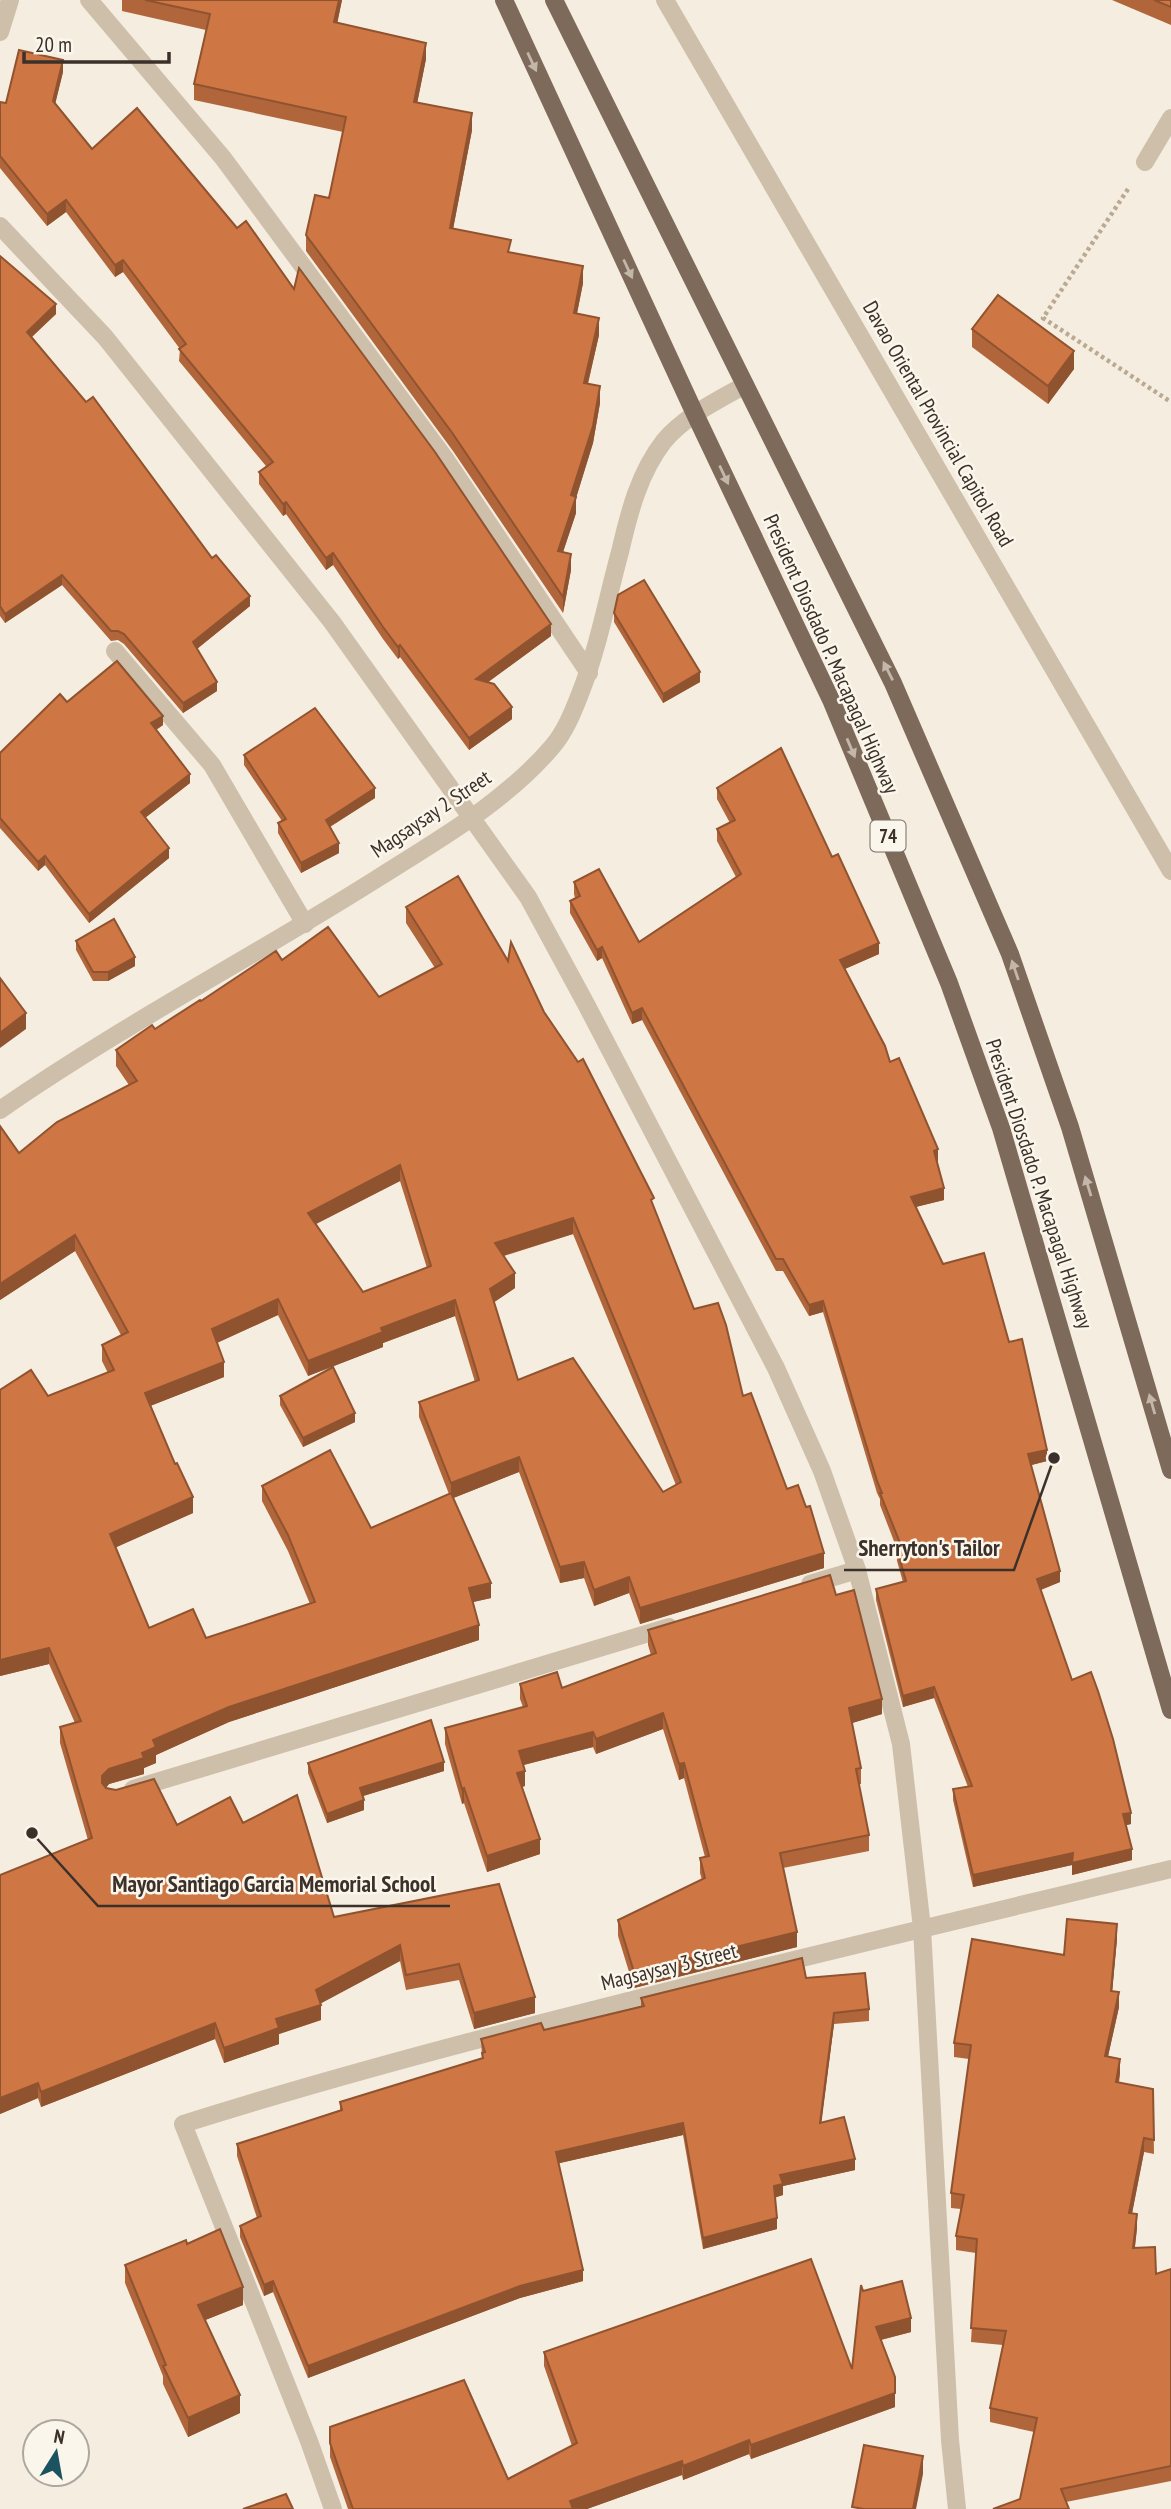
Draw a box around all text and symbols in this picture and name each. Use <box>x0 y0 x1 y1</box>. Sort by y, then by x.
scale bar <box>24 21 170 65</box>
text: 20 m <box>35 31 72 58</box>
one-way arrow <box>526 52 538 72</box>
one-way arrow <box>623 258 634 279</box>
street label: Davao Oriental Provincial Capitol Road <box>857 296 1020 551</box>
one-way arrow <box>718 465 729 485</box>
street label: President Diosdado P. Macapagal Highway <box>758 510 905 798</box>
one-way arrow <box>882 661 893 681</box>
one-way arrow <box>845 737 856 758</box>
street label: Magsaysay 2 Street <box>366 763 496 864</box>
road number: 74 <box>870 820 906 852</box>
one-way arrow <box>1009 960 1020 981</box>
street label: President Diosdado P. Macapagal Highway <box>980 1036 1099 1332</box>
one-way arrow <box>1082 1175 1093 1196</box>
one-way arrow <box>1147 1393 1157 1414</box>
callout: Sherryton's Tailor <box>844 1526 1014 1570</box>
text: Sherryton's Tailor <box>858 1533 1000 1562</box>
callout: Mayor Santiago Garcia Memorial School <box>98 1862 450 1906</box>
text: Mayor Santiago Garcia Memorial School <box>112 1869 436 1898</box>
street label: Magsaysay 3 Street <box>598 1937 740 1996</box>
north arrow <box>21 2418 91 2488</box>
text: N <box>52 2424 67 2449</box>

